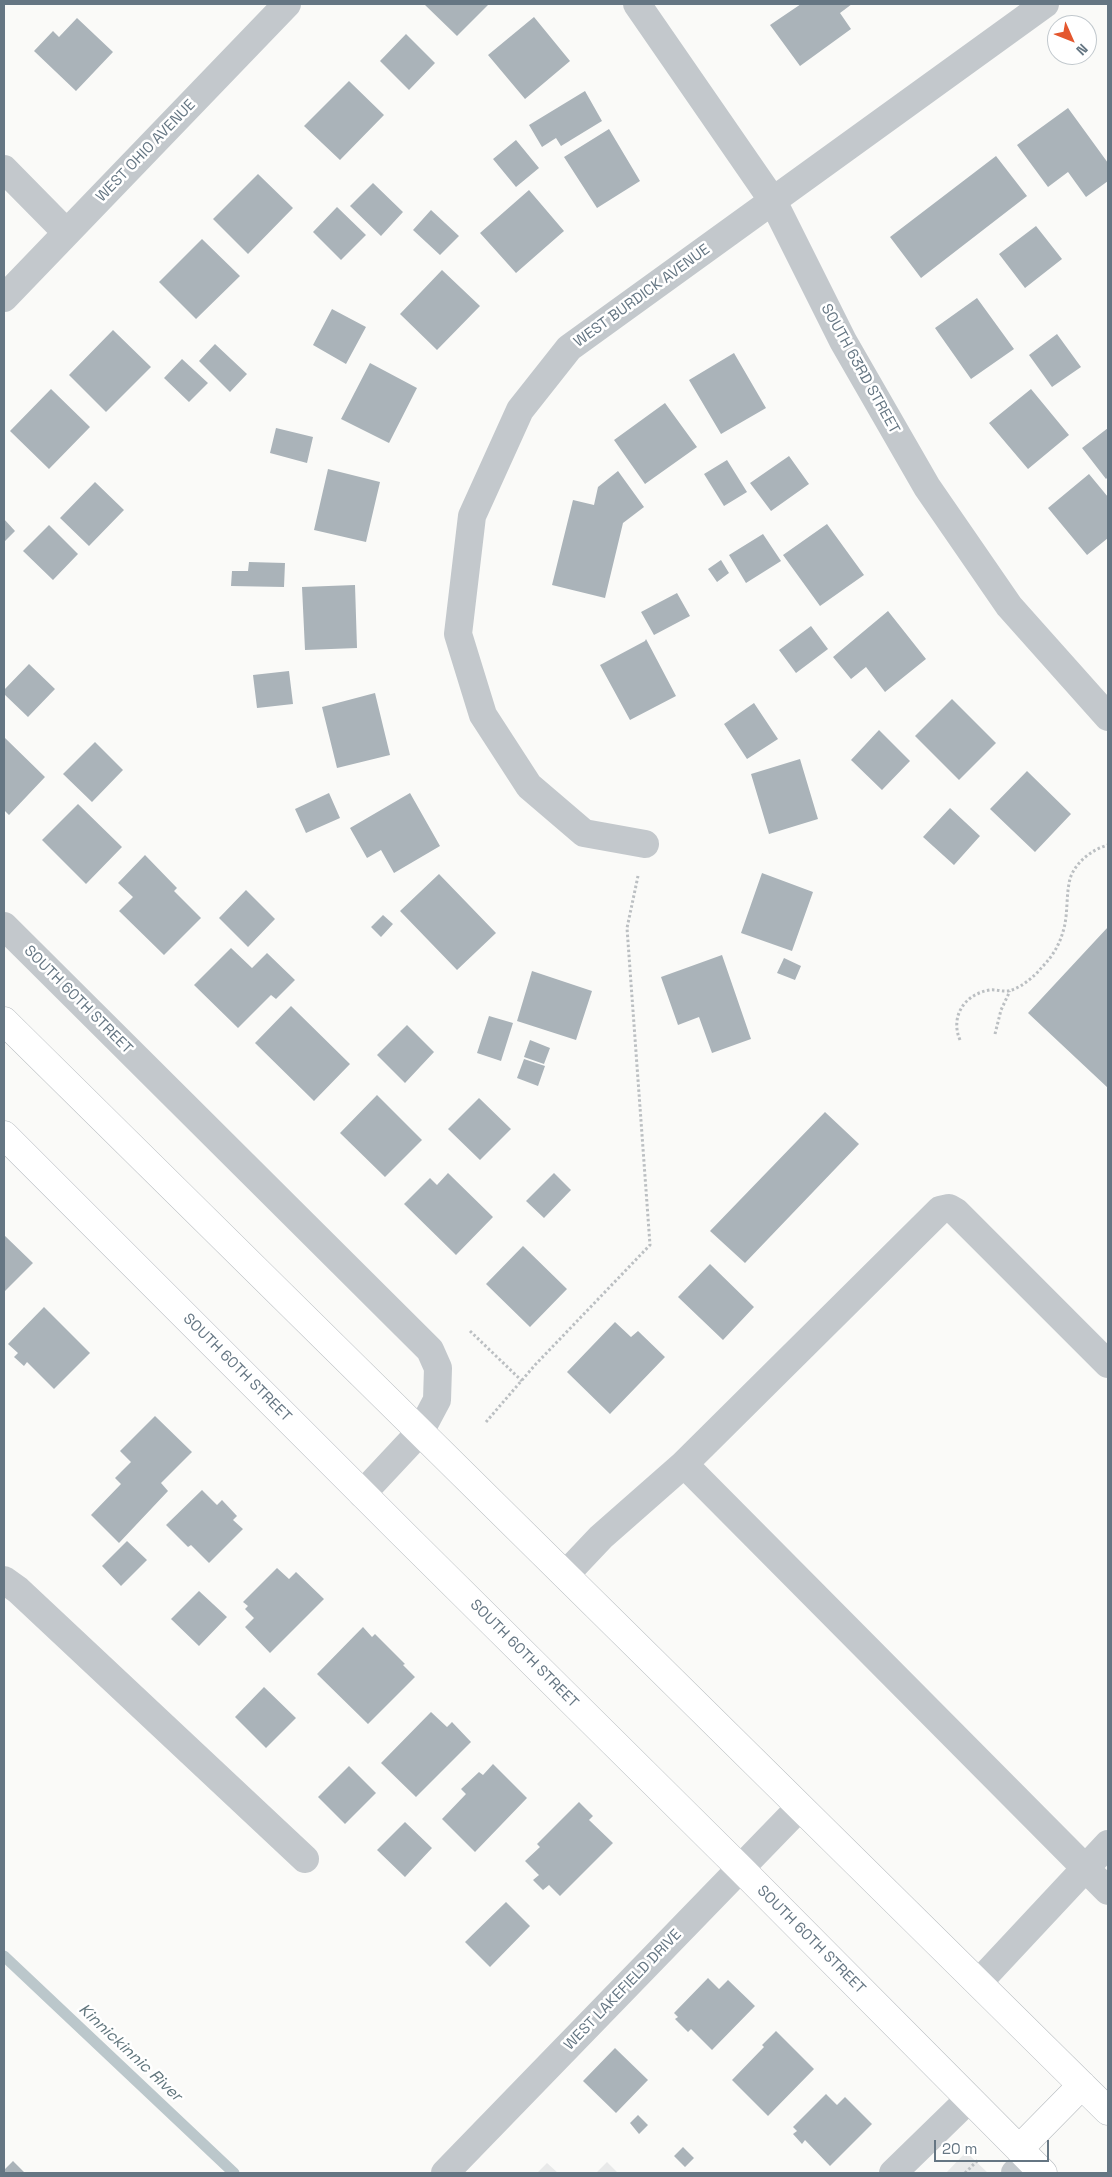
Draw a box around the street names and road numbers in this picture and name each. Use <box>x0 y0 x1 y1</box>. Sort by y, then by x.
street label: WEST OHIO AVENUE <box>93 96 199 206</box>
street label: WEST BURDICK AVENUE <box>571 241 713 351</box>
street label: SOUTH 63RD STREET <box>817 301 903 437</box>
street label: SOUTH 60TH STREET <box>20 942 136 1058</box>
street label: SOUTH 60TH STREET <box>179 1310 295 1426</box>
street label: SOUTH 60TH STREET <box>466 1596 582 1712</box>
street label: SOUTH 60TH STREET <box>753 1882 869 1998</box>
street label: WEST LAKEFIELD DRIVE <box>561 1926 685 2054</box>

